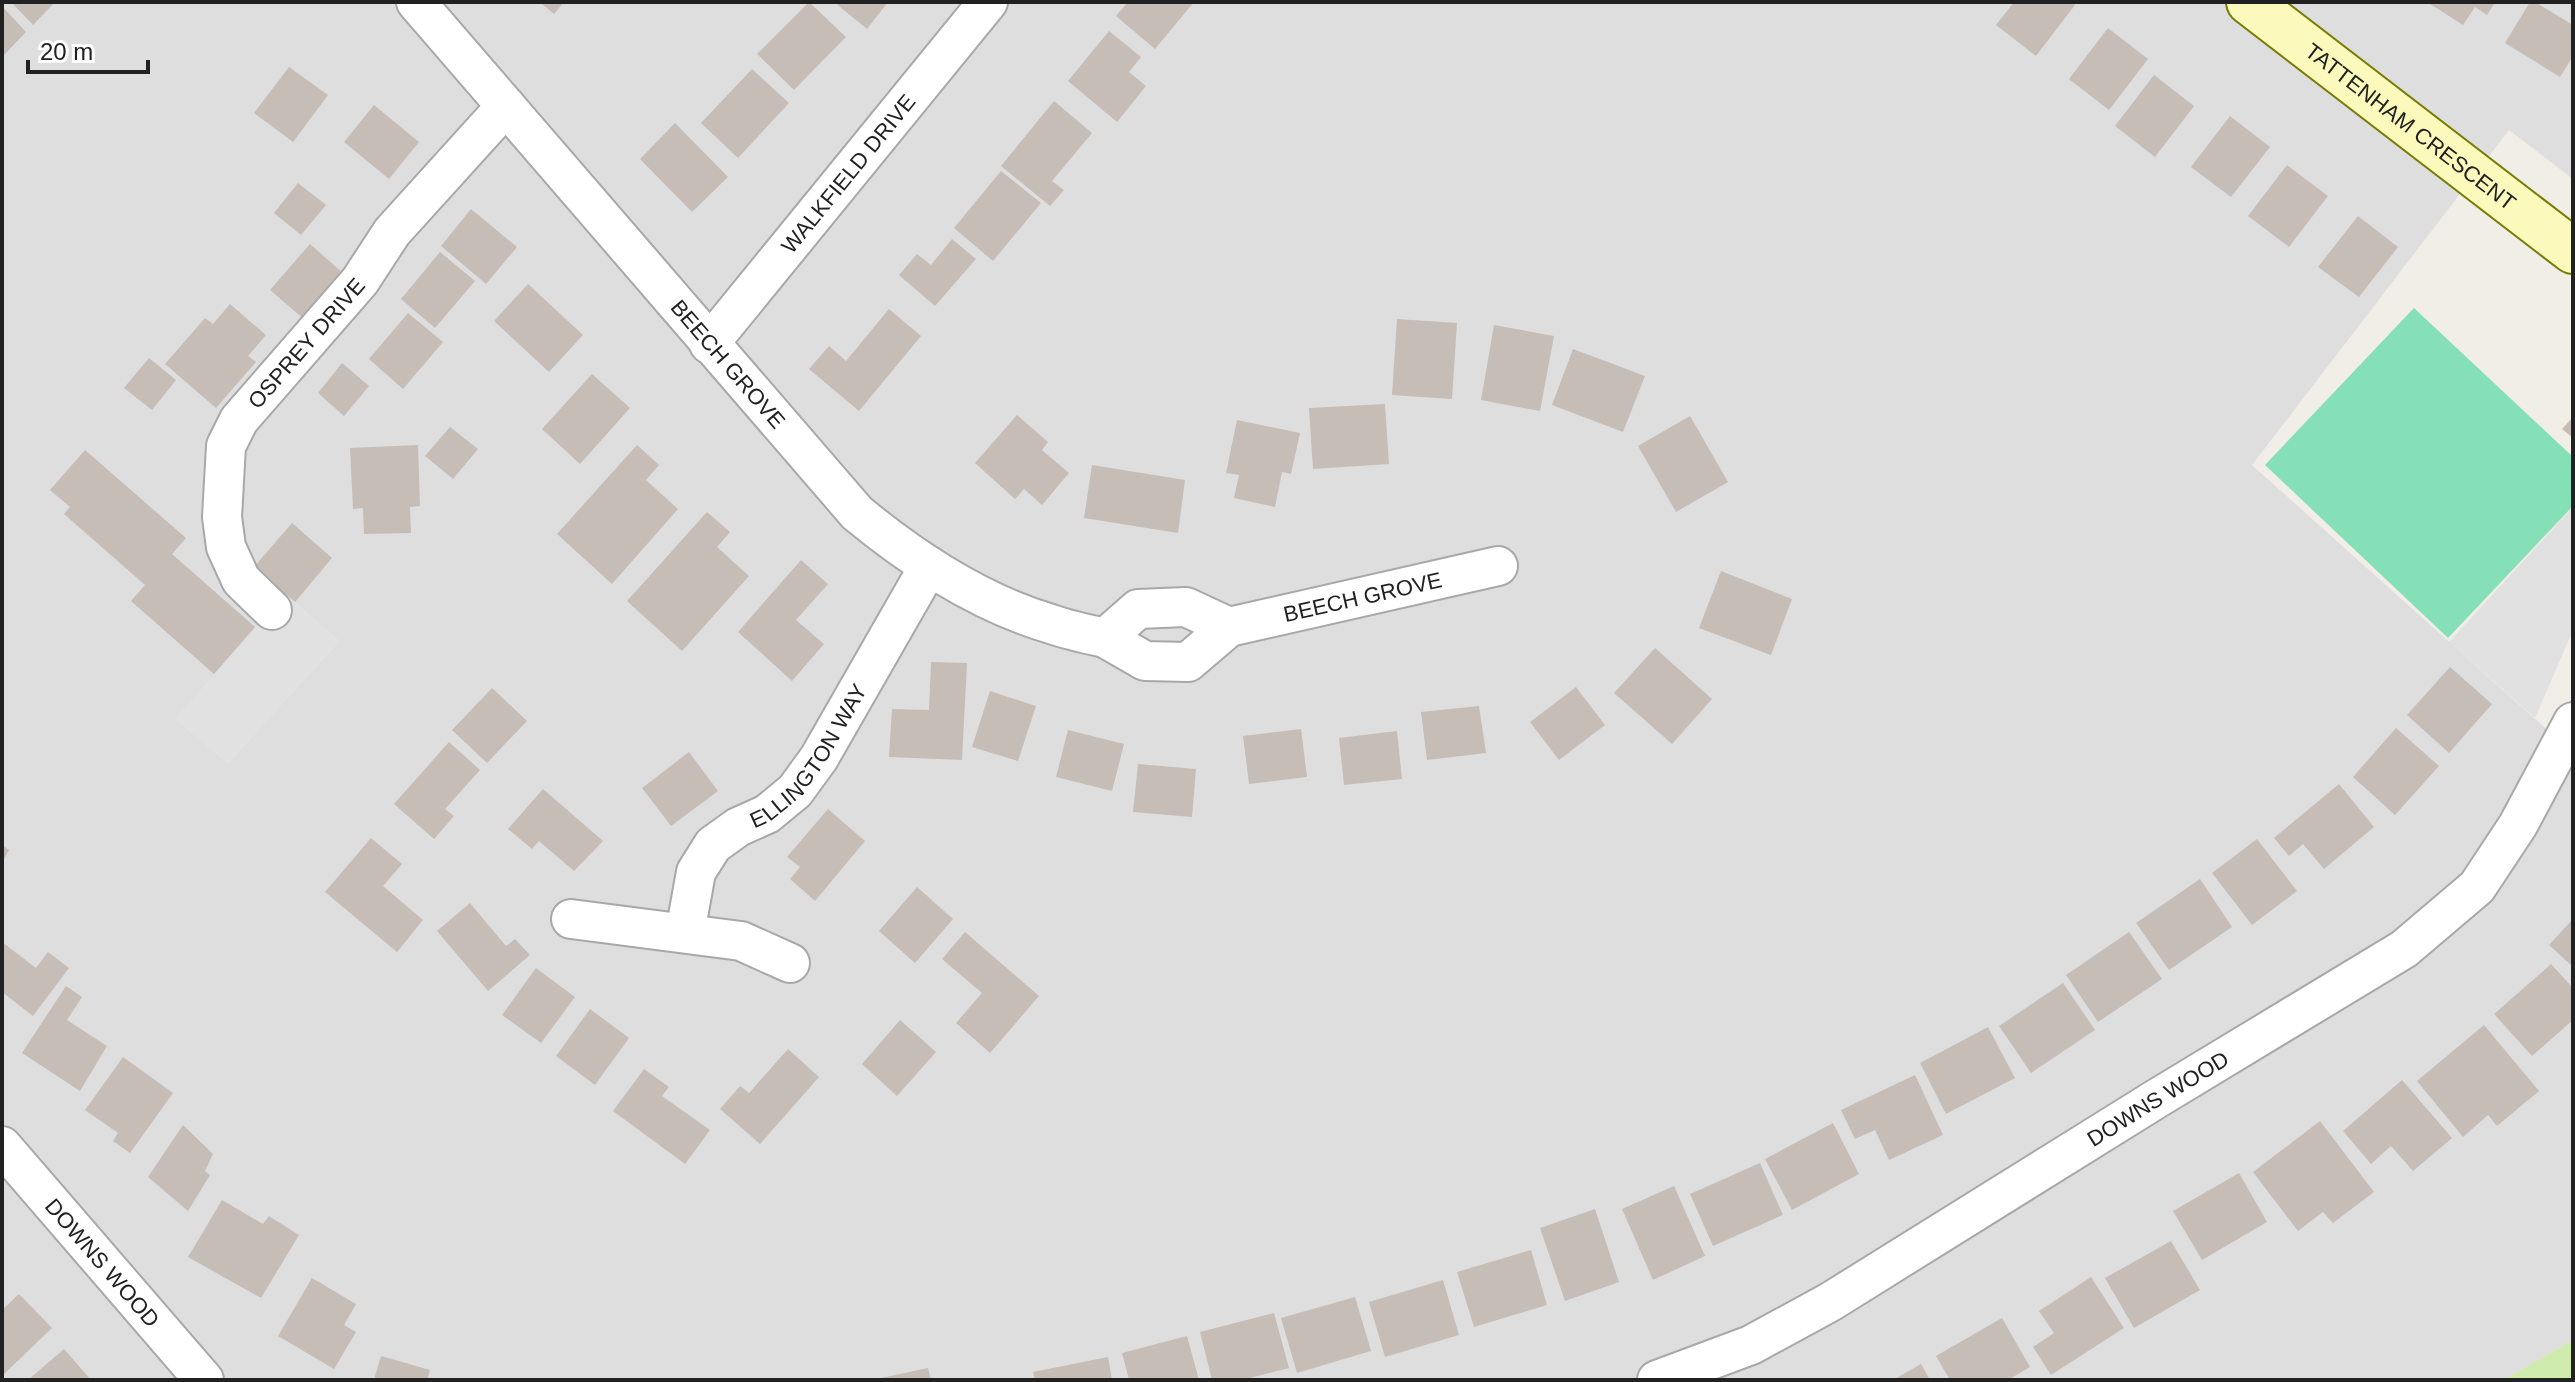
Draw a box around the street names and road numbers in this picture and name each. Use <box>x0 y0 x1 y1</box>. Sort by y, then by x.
street label: TATTENHAM CRESCENT <box>2301 38 2521 215</box>
street label: WALKFIELD DRIVE <box>776 89 920 258</box>
street label: OSPREY DRIVE <box>243 273 370 413</box>
street label: BEECH GROVE <box>666 295 791 433</box>
street label: BEECH GROVE <box>1281 567 1444 627</box>
street label: ELLINGTON WAY <box>746 679 872 833</box>
street label: DOWNS WOOD <box>2082 1046 2233 1151</box>
street label: DOWNS WOOD <box>40 1193 165 1332</box>

